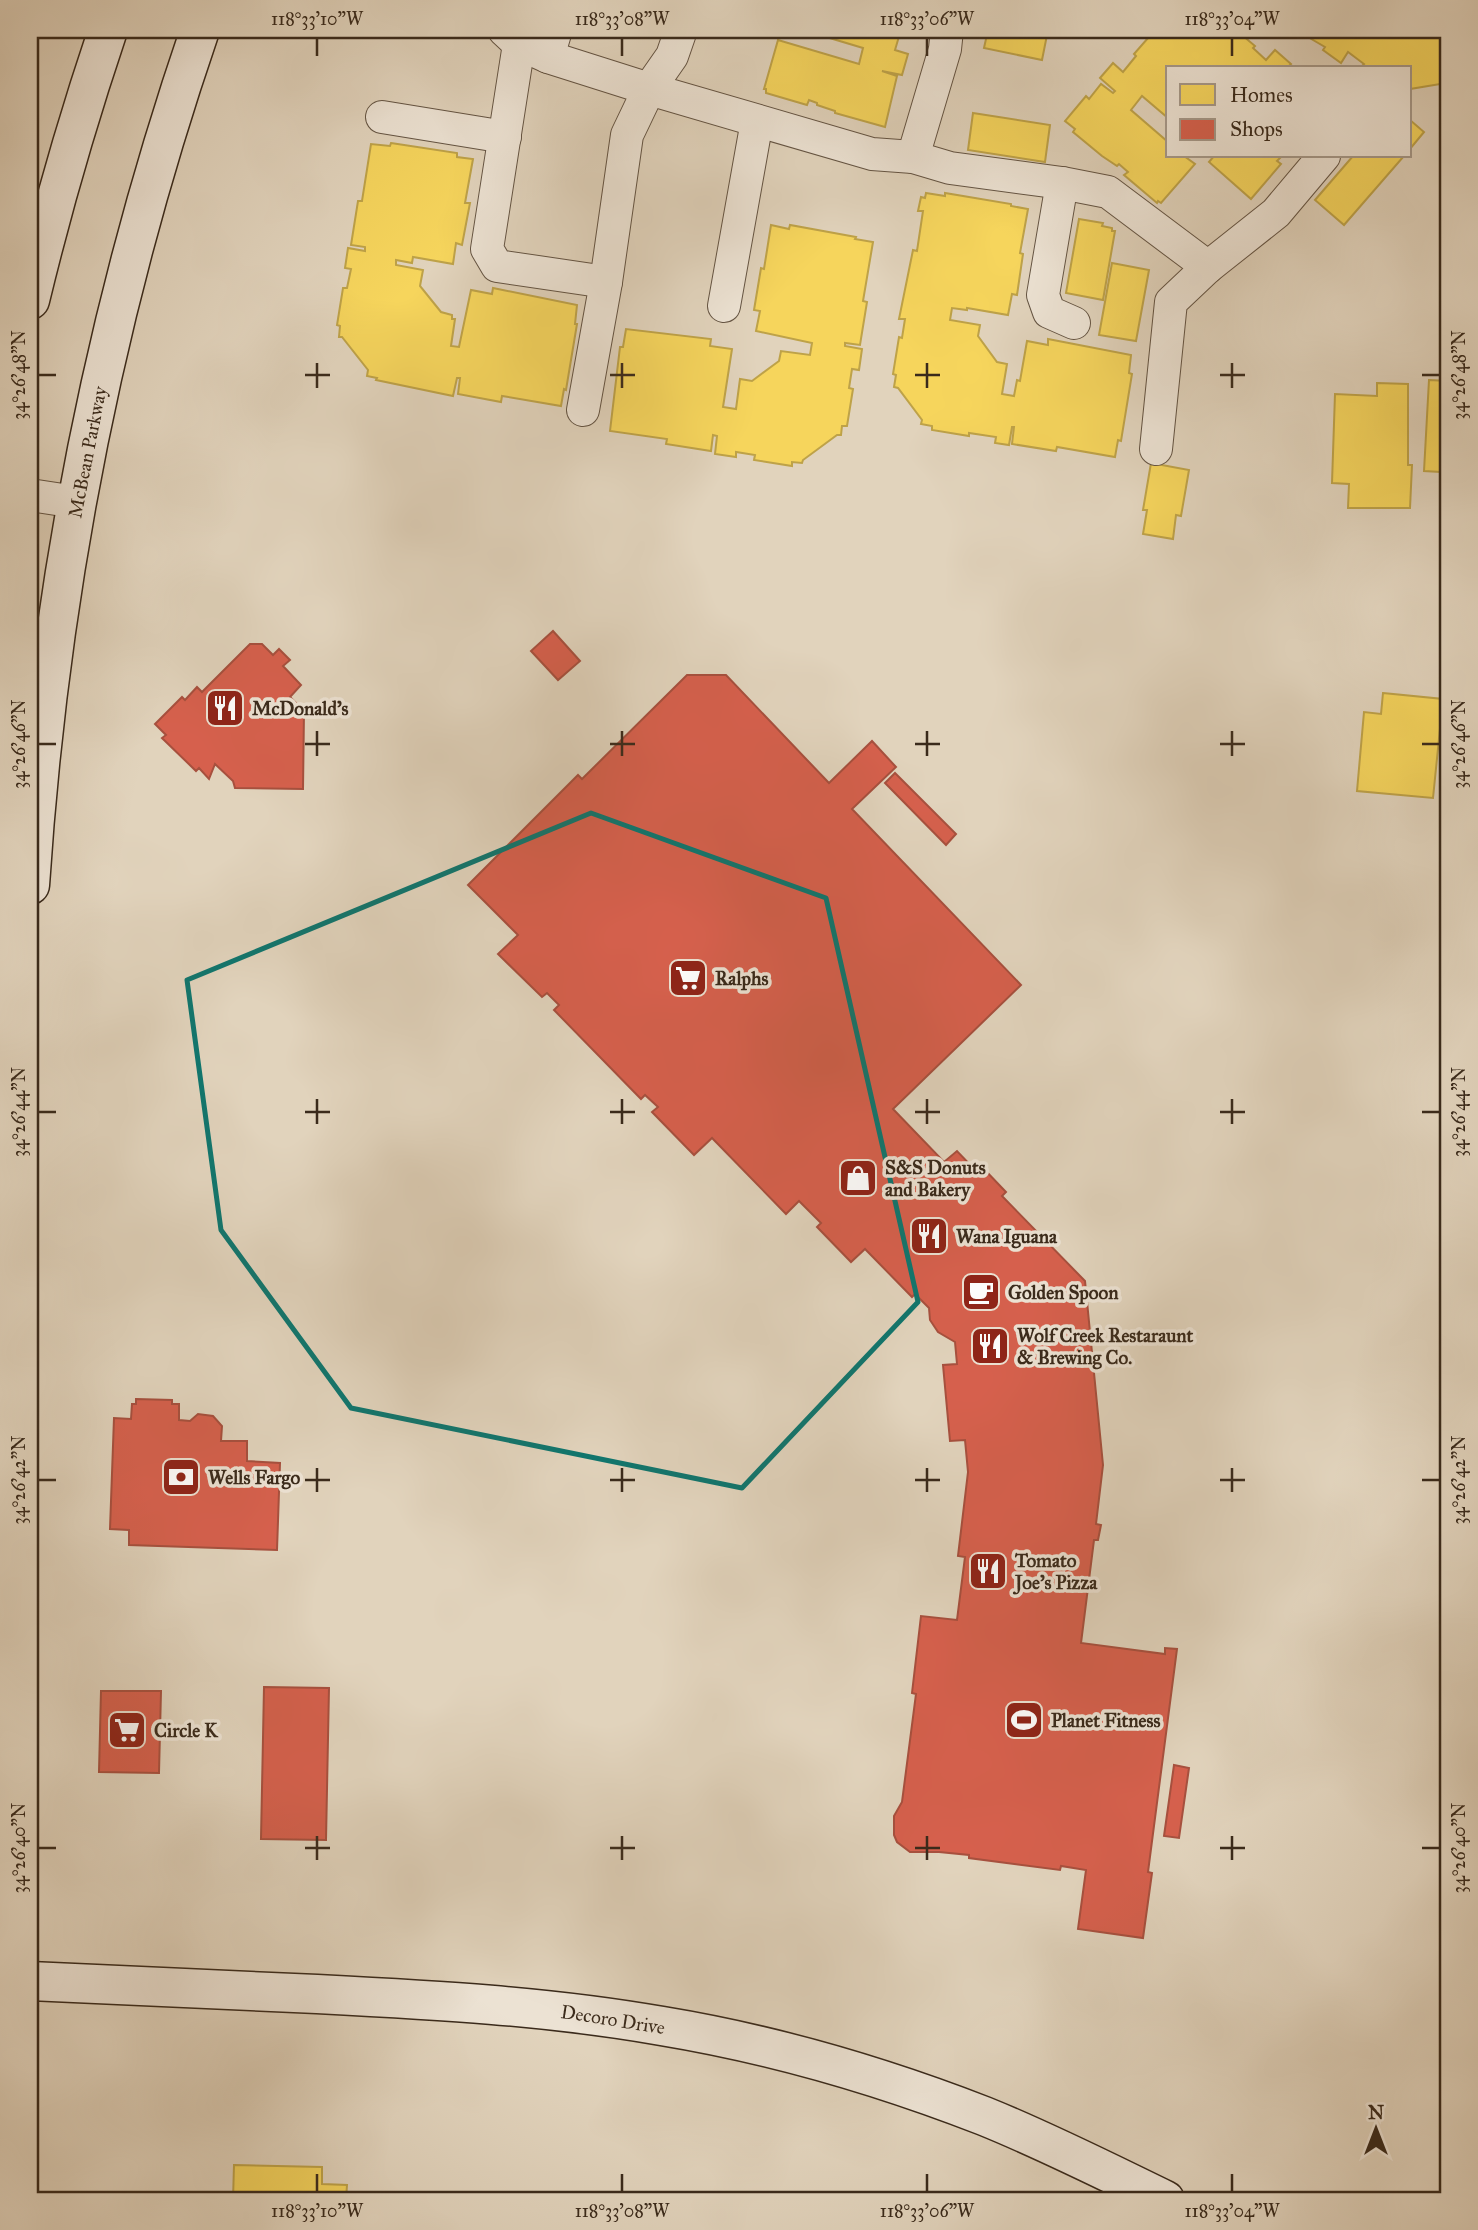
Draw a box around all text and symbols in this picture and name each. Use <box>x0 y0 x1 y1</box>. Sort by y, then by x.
text: 118°33'10"W <box>271 8 364 30</box>
text: 118°33'08"W <box>575 8 670 30</box>
text: 118°33'06"W <box>880 8 975 30</box>
text: 118°33'04"W <box>1184 8 1280 30</box>
legend <box>1166 66 1412 158</box>
text: Homes <box>1230 82 1293 108</box>
text: Shops <box>1230 116 1283 142</box>
text: 34°26'48"N <box>8 330 30 420</box>
text: 34°26'48"N <box>1448 330 1470 420</box>
street label: McBean Parkway <box>63 383 112 520</box>
restaurant icon: McDonald's <box>204 687 246 729</box>
place label: McDonald's <box>252 697 349 720</box>
text: 34°26'46"N <box>8 699 30 789</box>
text: 34°26'46"N <box>1448 699 1470 789</box>
supermarket icon: Ralphs <box>667 957 709 999</box>
place label: Ralphs <box>715 967 768 991</box>
text: 34°26'44"N <box>8 1067 30 1157</box>
text: 34°26'44"N <box>1448 1067 1470 1157</box>
place label: S&S Donuts and Bakery <box>885 1156 986 1202</box>
shop icon: S&S Donuts and Bakery <box>837 1157 879 1199</box>
restaurant icon: Wana Iguana <box>908 1215 950 1257</box>
place label: Wana Iguana <box>956 1225 1058 1249</box>
cafe icon: Golden Spoon <box>960 1271 1002 1313</box>
place label: Golden Spoon <box>1008 1281 1119 1305</box>
place label: Wolf Creek Restaraunt & Brewing Co. <box>1017 1324 1193 1370</box>
restaurant icon: Wolf Creek Restaraunt & Brewing Co. <box>969 1325 1011 1367</box>
text: 34°26'42"N <box>8 1436 30 1524</box>
text: 34°26'42"N <box>1448 1436 1470 1524</box>
bank icon: Wells Fargo <box>160 1456 202 1498</box>
place label: Wells Fargo <box>208 1466 300 1490</box>
place label: Tomato Joe's Pizza <box>1012 1549 1098 1595</box>
restaurant icon: Tomato Joe's Pizza <box>967 1550 1009 1592</box>
sports icon: Planet Fitness <box>1003 1699 1045 1741</box>
supermarket icon: Circle K <box>106 1709 148 1751</box>
place label: Planet Fitness <box>1051 1709 1160 1732</box>
place label: Circle K <box>154 1719 219 1742</box>
text: 34°26'40"N <box>8 1803 30 1893</box>
text: 34°26'40"N <box>1448 1803 1470 1893</box>
street label: Decoro Drive <box>559 2000 667 2039</box>
north arrow <box>1342 2094 1412 2164</box>
text: N <box>1368 2101 1384 2124</box>
text: 118°33'10"W <box>271 2200 364 2222</box>
text: 118°33'08"W <box>575 2200 670 2222</box>
text: 118°33'06"W <box>880 2200 975 2222</box>
text: 118°33'04"W <box>1184 2200 1280 2222</box>

